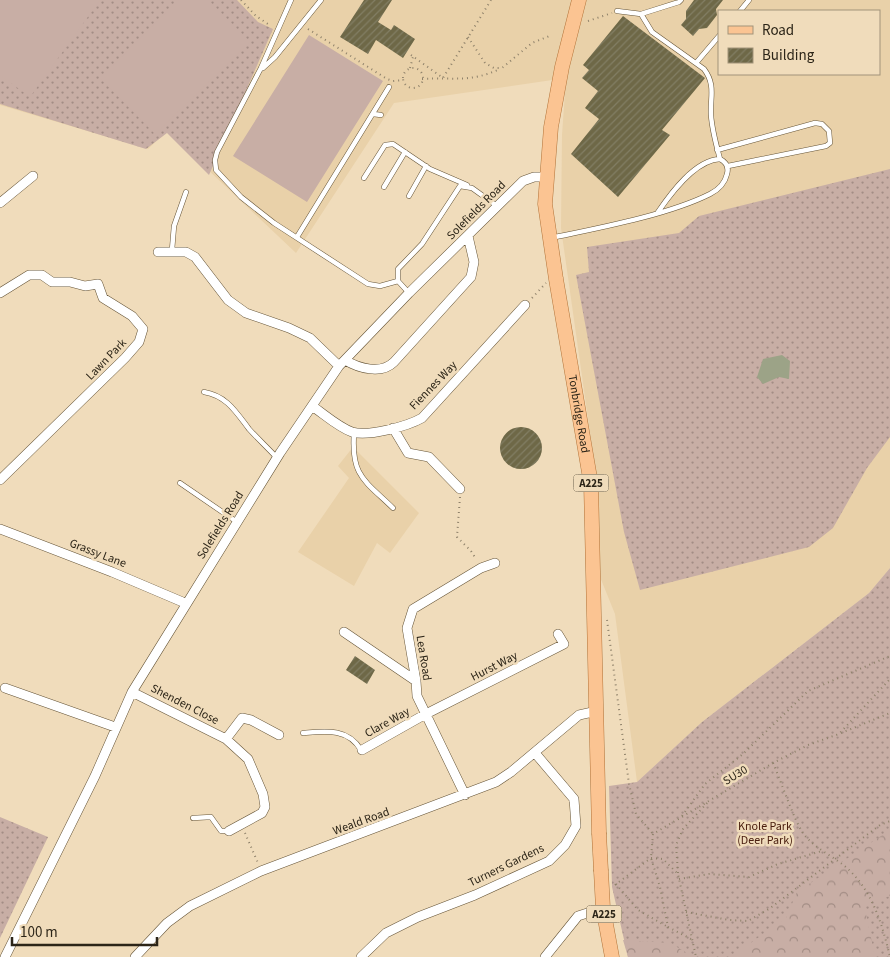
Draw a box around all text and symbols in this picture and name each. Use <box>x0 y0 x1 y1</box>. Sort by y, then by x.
legend <box>718 10 880 75</box>
text: Road <box>762 20 794 41</box>
text: Building <box>762 45 815 66</box>
street label: Solefields Road <box>443 177 510 244</box>
street label: Lawn Park <box>82 335 131 384</box>
street label: Fiennes Way <box>406 357 461 414</box>
street label: Tonbridge Road <box>563 373 594 454</box>
road number: A225 <box>574 474 608 492</box>
street label: Solefields Road <box>193 488 248 563</box>
street label: Grassy Lane <box>67 535 129 572</box>
street label: Lea Road <box>412 634 435 682</box>
street label: Hurst Way <box>468 647 521 686</box>
street label: Shenden Close <box>148 680 222 729</box>
street label: Clare Way <box>362 703 413 742</box>
street label: SU30 <box>720 761 751 789</box>
street label: Weald Road <box>330 803 392 840</box>
park label: Knole Park (Deer Park) <box>737 818 793 849</box>
street label: Turners Gardens <box>465 840 547 891</box>
road number: A225 <box>586 906 622 922</box>
scale bar <box>12 914 158 946</box>
text: 100 m <box>20 922 58 943</box>

